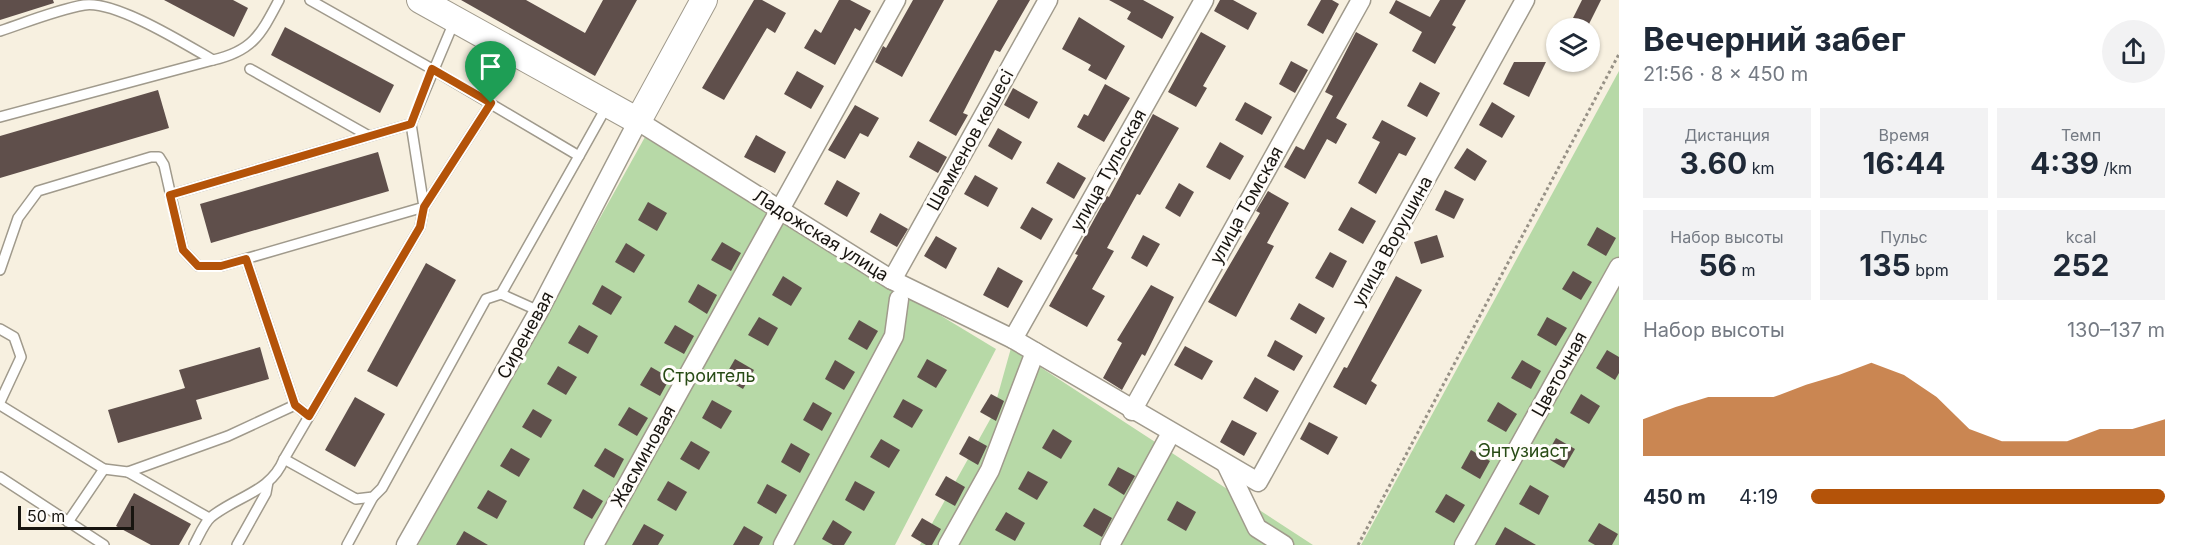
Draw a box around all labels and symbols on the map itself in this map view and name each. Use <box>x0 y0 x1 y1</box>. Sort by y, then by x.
pin <box>465 41 516 103</box>
street label: Шәмкенов көшесі <box>922 66 1018 214</box>
street label: улица Тульская <box>1066 105 1150 235</box>
street label: улица Томская <box>1205 143 1287 267</box>
street label: улица Ворушина <box>1347 172 1437 310</box>
street label: Ладожская улица <box>749 185 893 285</box>
street label: Сиреневая <box>492 288 558 382</box>
street label: Цветочная <box>1527 328 1591 420</box>
park label: Строитель <box>662 365 756 386</box>
street label: Жасминовая <box>606 402 680 510</box>
park label: Энтузиаст <box>1478 440 1569 461</box>
scale bar <box>18 503 134 530</box>

